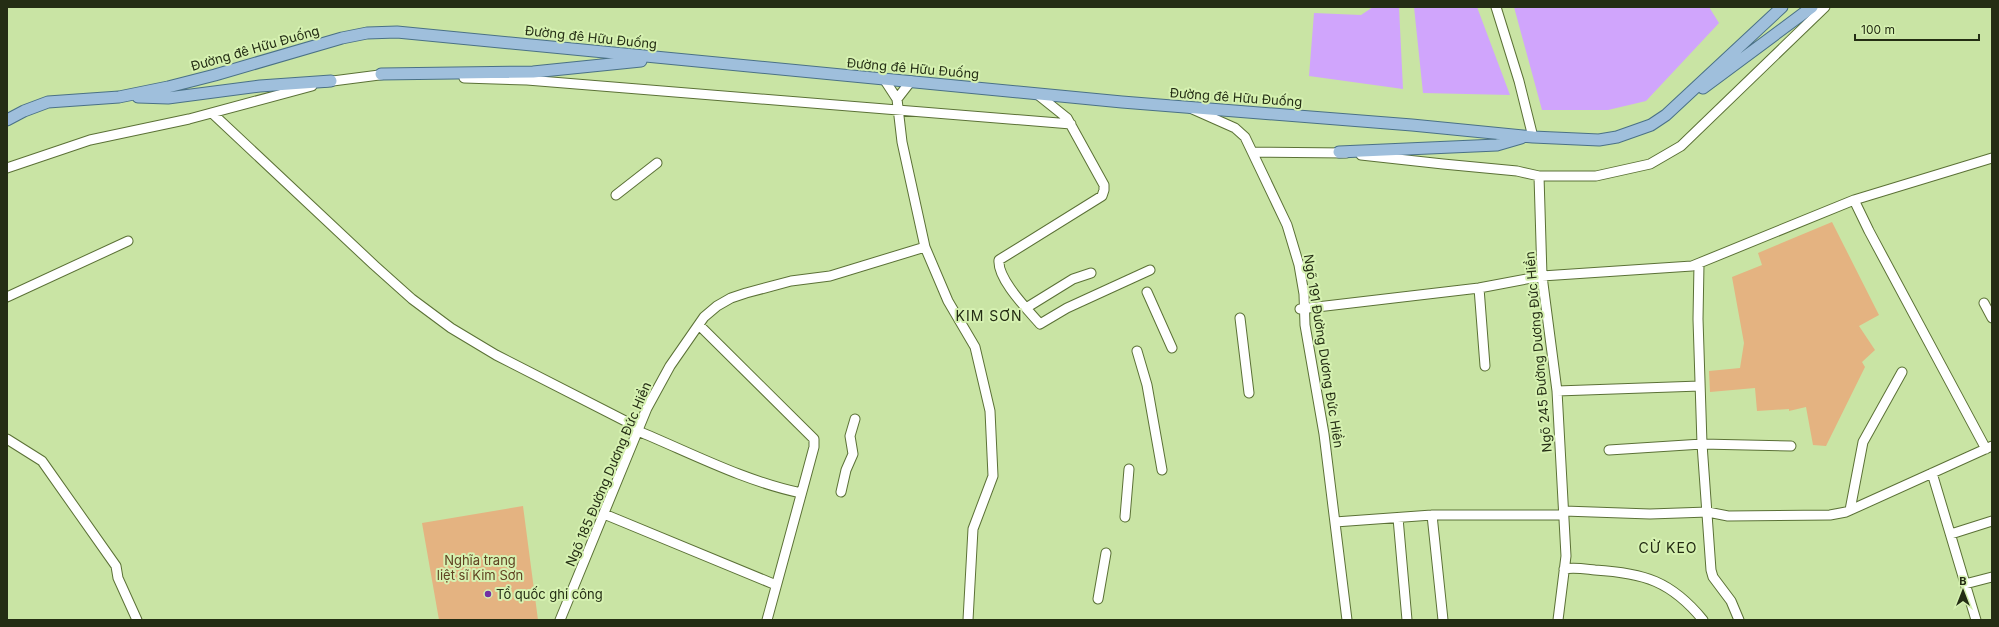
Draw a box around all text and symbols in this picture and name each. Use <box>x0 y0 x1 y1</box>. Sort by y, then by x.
scale bar <box>1855 16 1979 42</box>
street label: Đường đê Hữu Đuống <box>189 22 321 74</box>
street label: Đường đê Hữu Đuống <box>524 22 658 52</box>
text: 100 m <box>1861 22 1895 37</box>
street label: Đường đê Hữu Đuống <box>846 54 980 82</box>
street label: Đường đê Hữu Đuống <box>1169 84 1303 110</box>
street label: Ngõ 245 Đường Dương Đức Hiền <box>1521 251 1555 453</box>
street label: Ngõ 191 Đường Dương Đức Hiền <box>1301 253 1347 449</box>
district label: KIM SƠN <box>956 307 1022 324</box>
street label: Ngõ 185 Đường Dương Đức Hiền <box>562 379 654 569</box>
district label: CỪ KEO <box>1638 539 1698 556</box>
park label: Nghĩa trang liệt sĩ Kim Sơn <box>437 552 523 583</box>
north arrow <box>1943 571 1983 611</box>
text: B <box>1959 574 1967 588</box>
place label: Tổ quốc ghi công <box>496 586 603 602</box>
marker: Tổ quốc ghi công <box>483 589 493 599</box>

